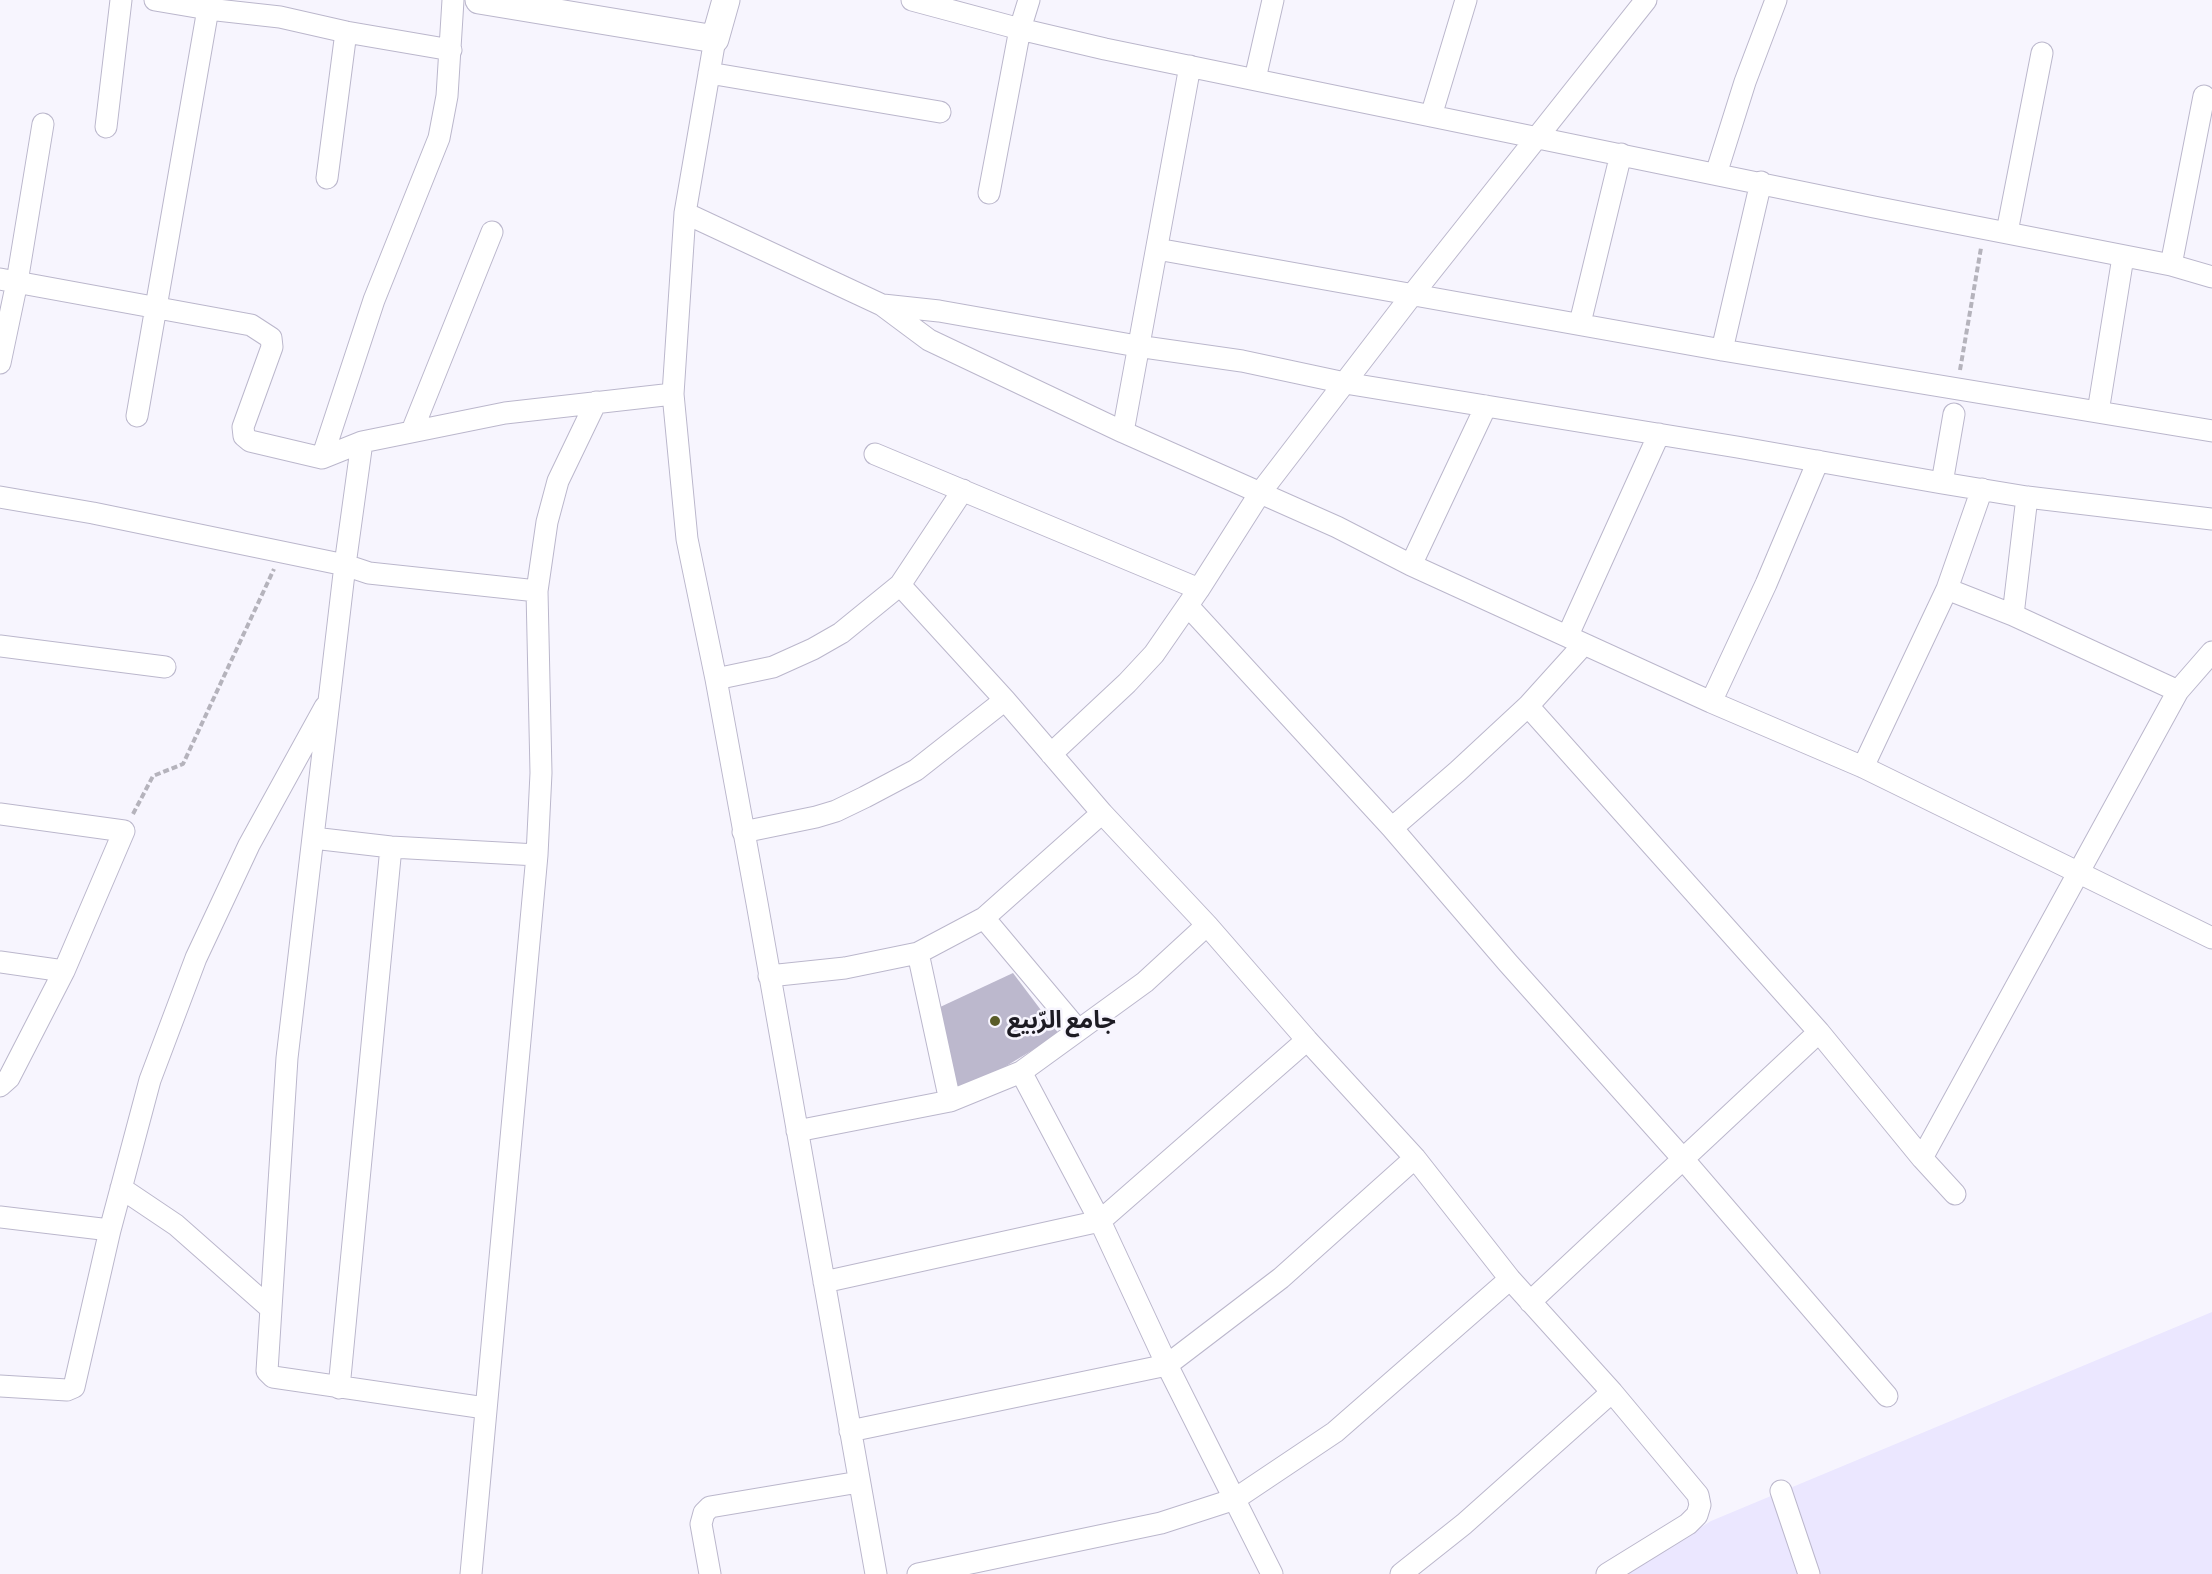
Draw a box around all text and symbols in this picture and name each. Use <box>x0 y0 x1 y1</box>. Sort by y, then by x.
place label: جامع الرّبيع <box>1007 1007 1116 1035</box>
marker: جامع الرّبيع <box>988 1014 1002 1028</box>

